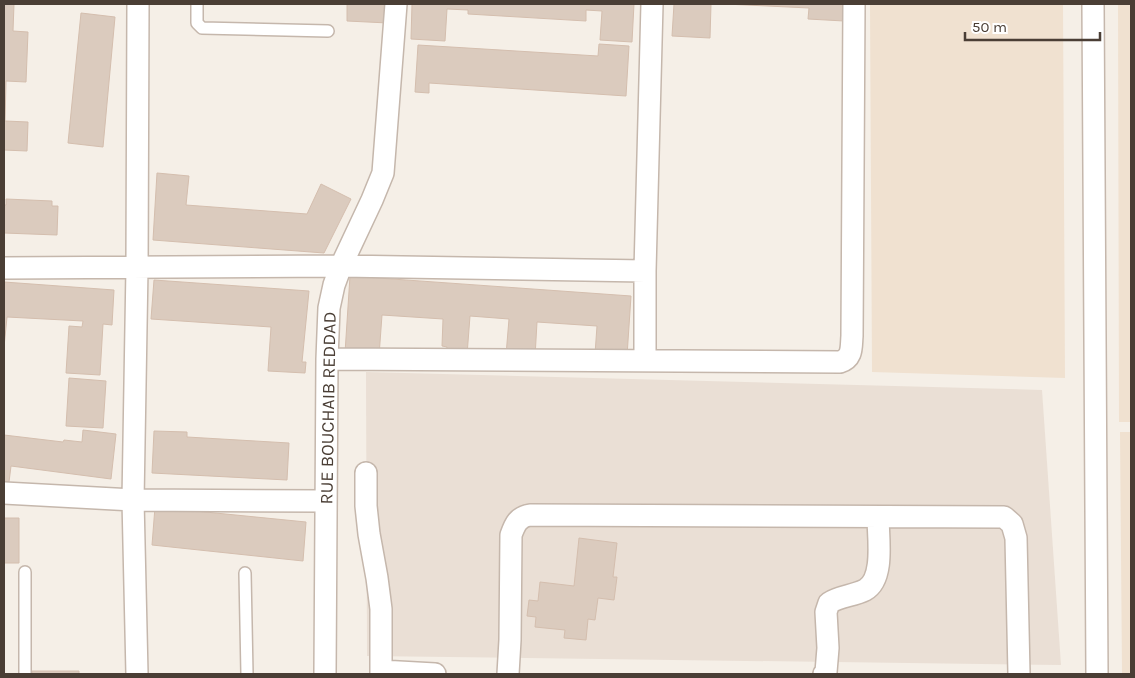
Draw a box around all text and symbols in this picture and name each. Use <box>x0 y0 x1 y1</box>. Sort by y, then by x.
scale bar <box>965 10 1100 42</box>
text: 50 m <box>972 18 1007 36</box>
street label: RUE BOUCHAIB REDDAD <box>315 311 341 505</box>

